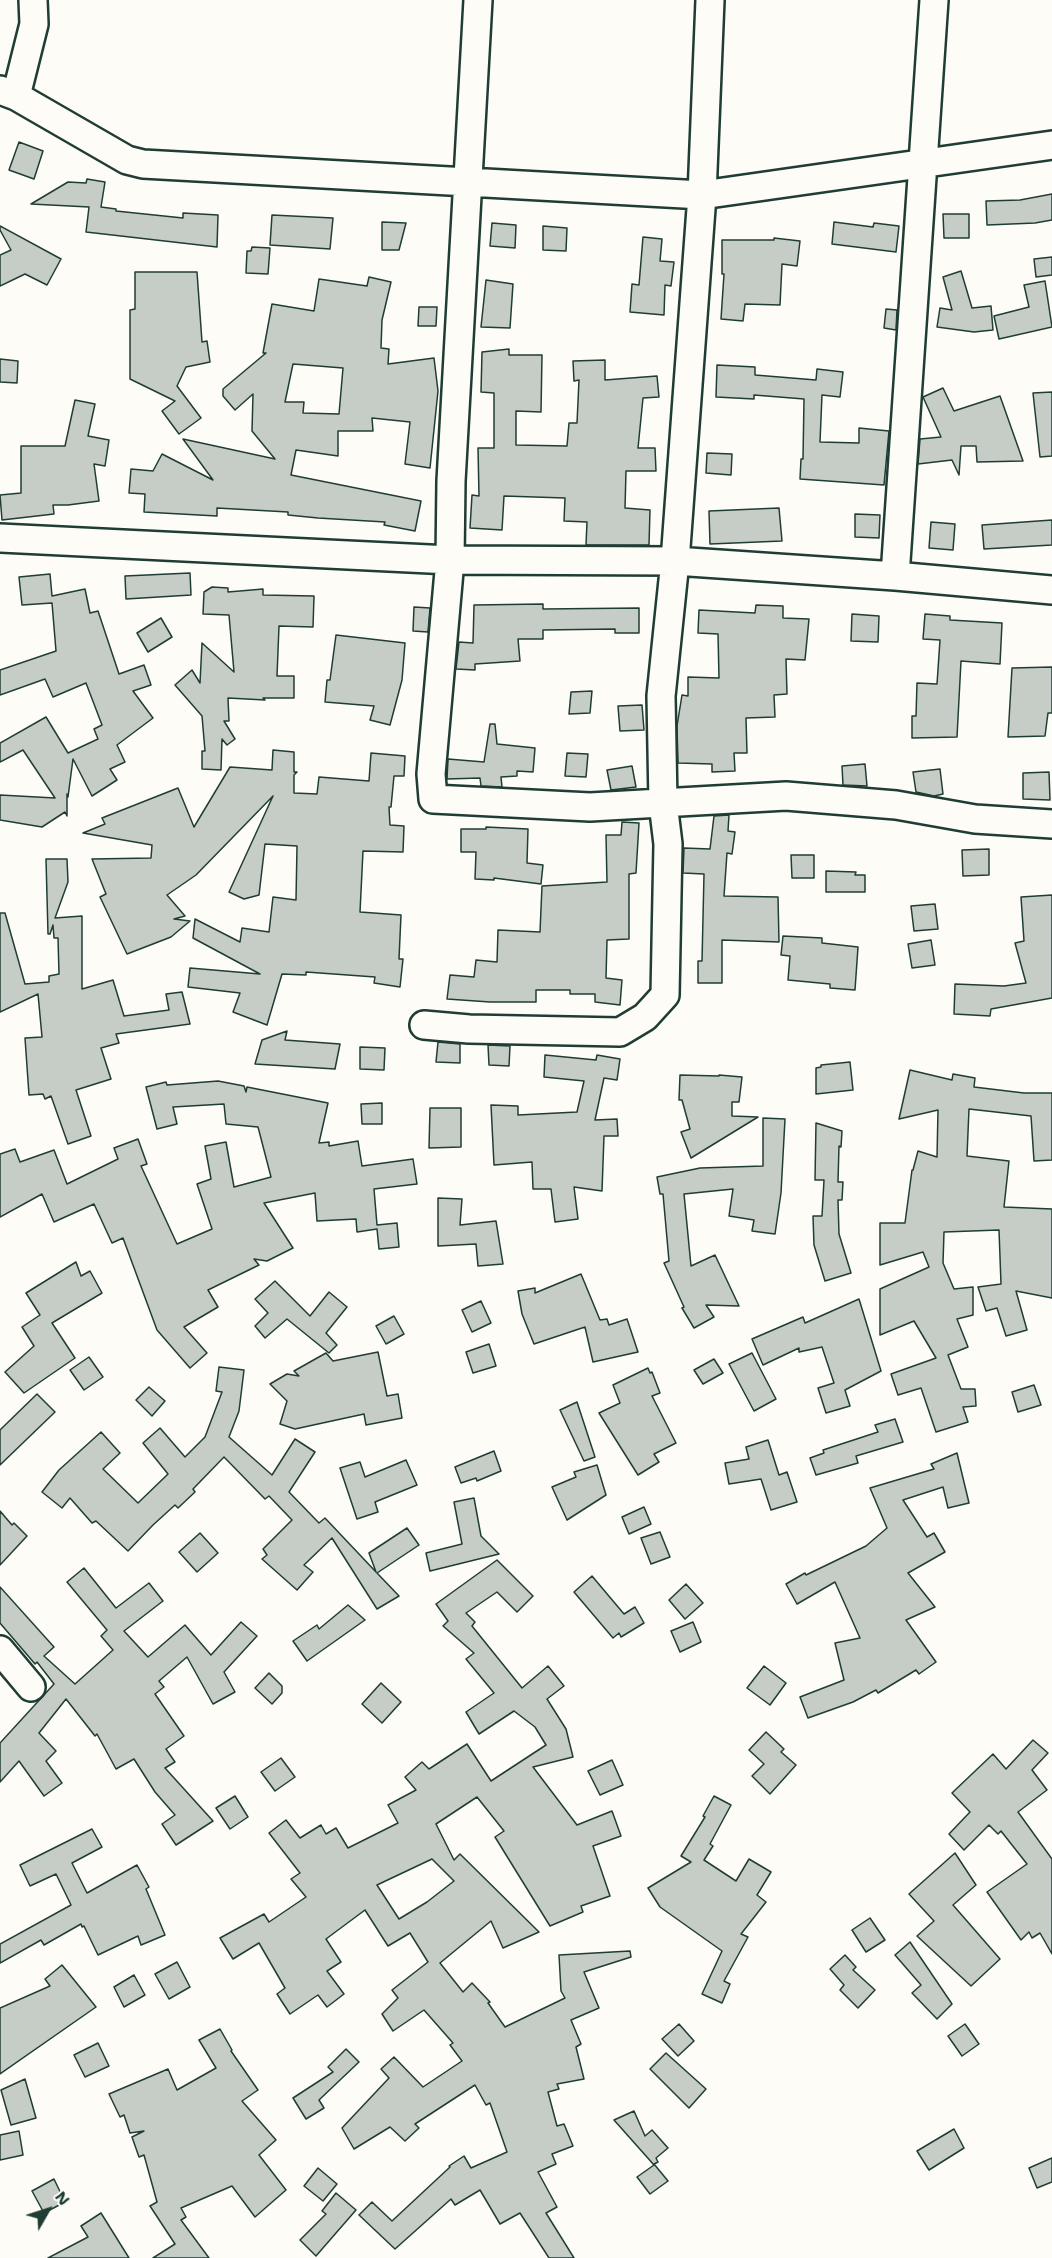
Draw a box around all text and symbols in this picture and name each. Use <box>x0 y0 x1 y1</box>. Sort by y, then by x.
north arrow <box>18 2180 78 2240</box>
text: N <box>50 2187 75 2210</box>

